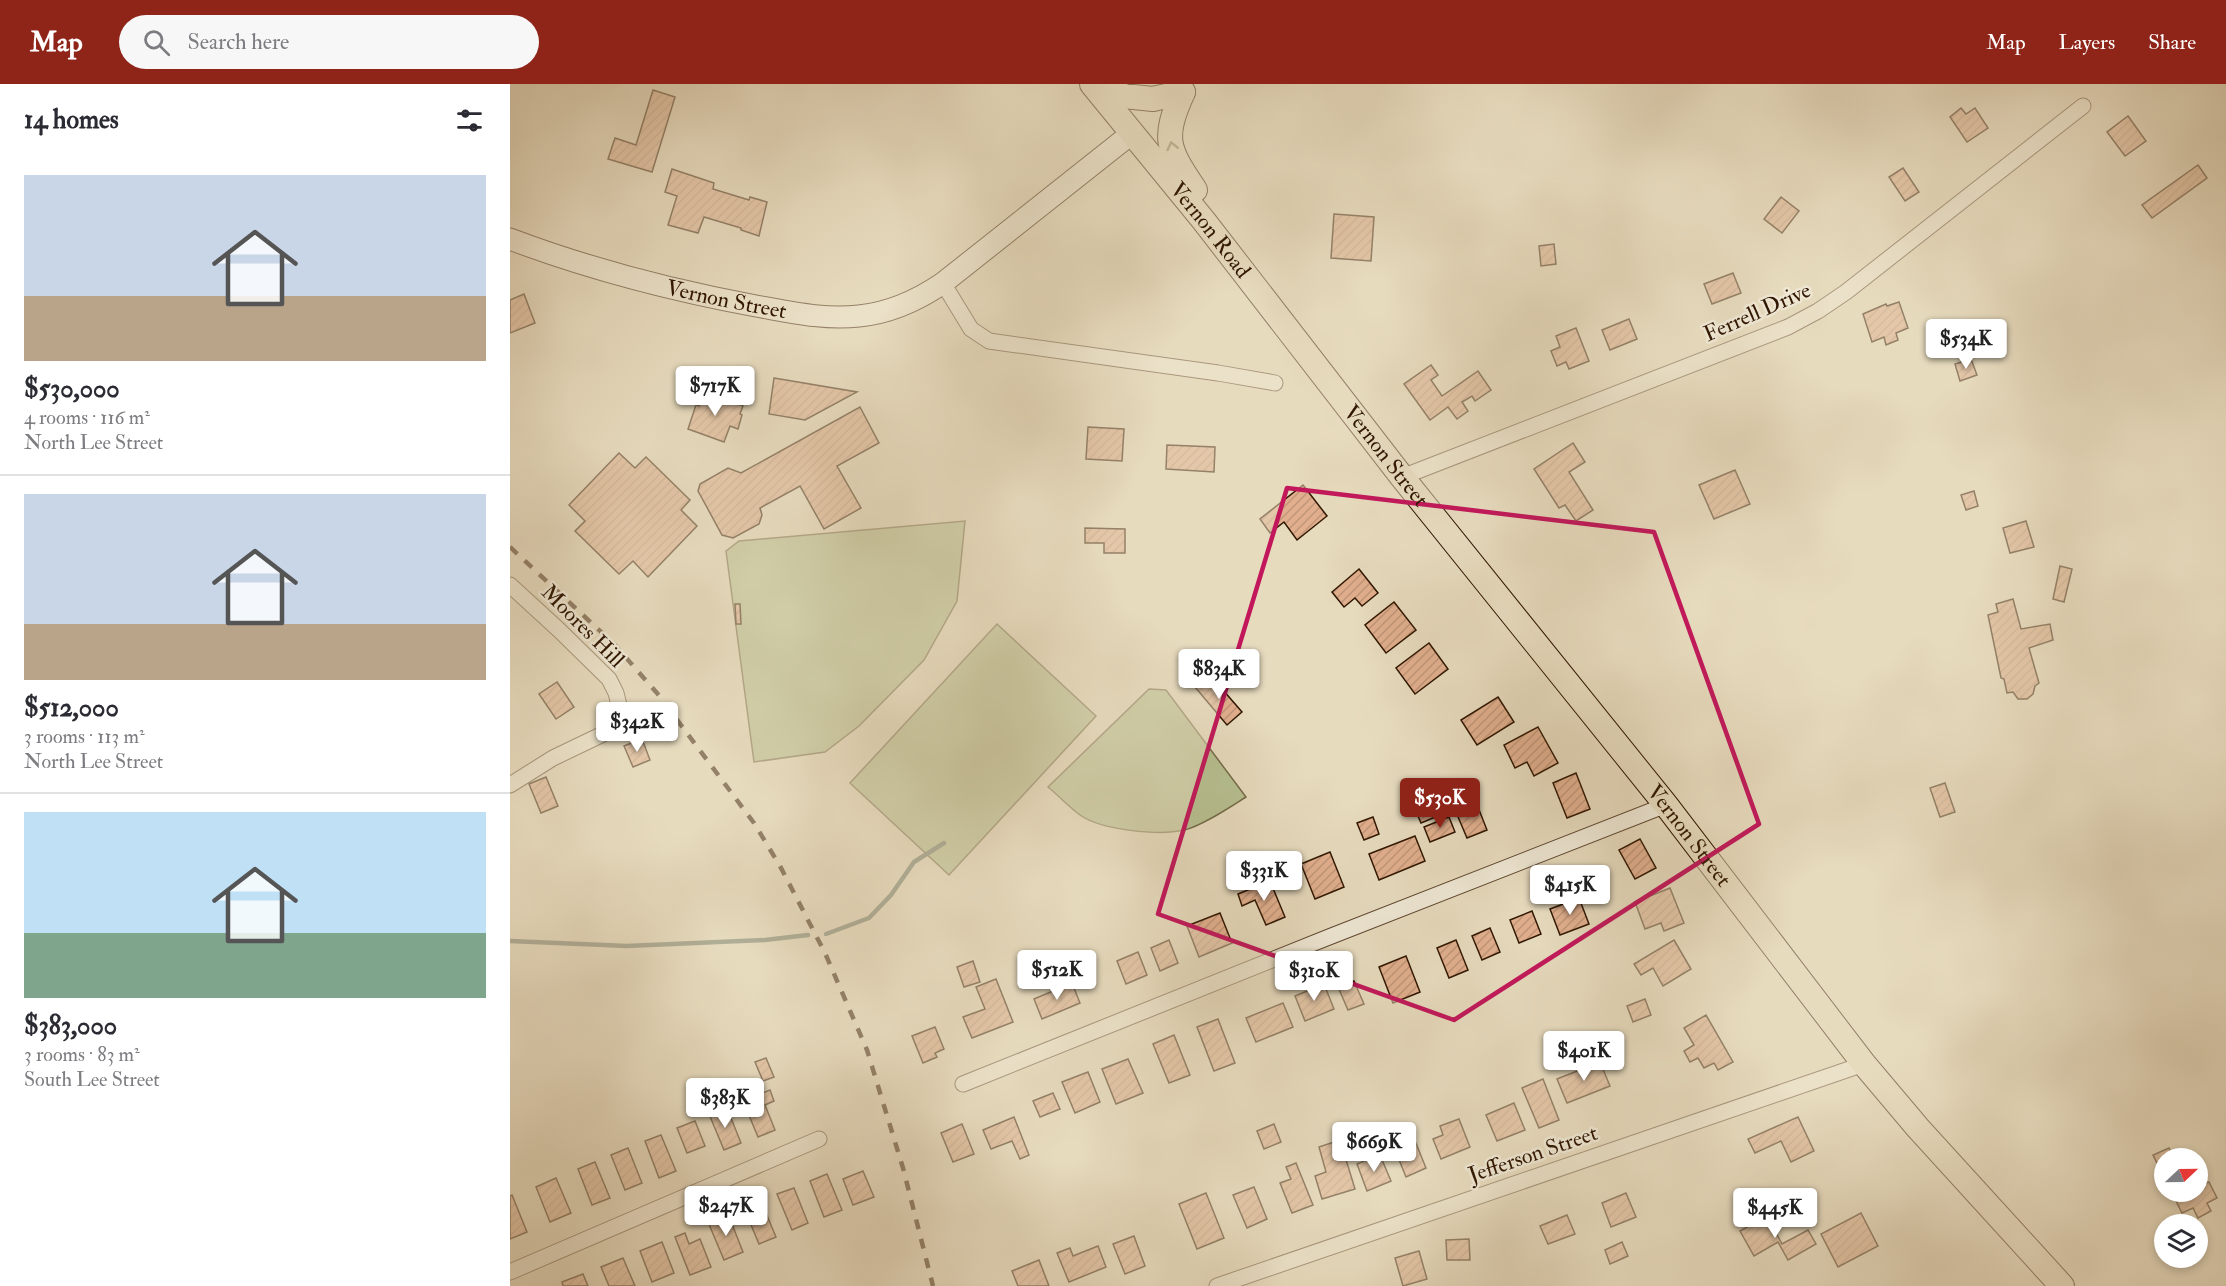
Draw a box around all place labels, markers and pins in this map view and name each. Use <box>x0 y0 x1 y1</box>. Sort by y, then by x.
pin: $534K <box>1924 319 2008 370</box>
pin: $717K <box>673 366 757 417</box>
pin: $834K <box>1177 649 1261 700</box>
pin: $342K <box>595 702 679 753</box>
pin: $530K <box>1398 778 1482 829</box>
pin: $331K <box>1222 851 1306 902</box>
pin: $415K <box>1528 865 1612 916</box>
pin: $512K <box>1015 950 1099 1001</box>
pin: $310K <box>1272 951 1356 1002</box>
pin: $401K <box>1542 1031 1626 1082</box>
pin: $383K <box>683 1078 767 1129</box>
pin: $669K <box>1332 1122 1416 1173</box>
pin: $247K <box>684 1186 768 1237</box>
pin: $445K <box>1733 1188 1817 1239</box>

